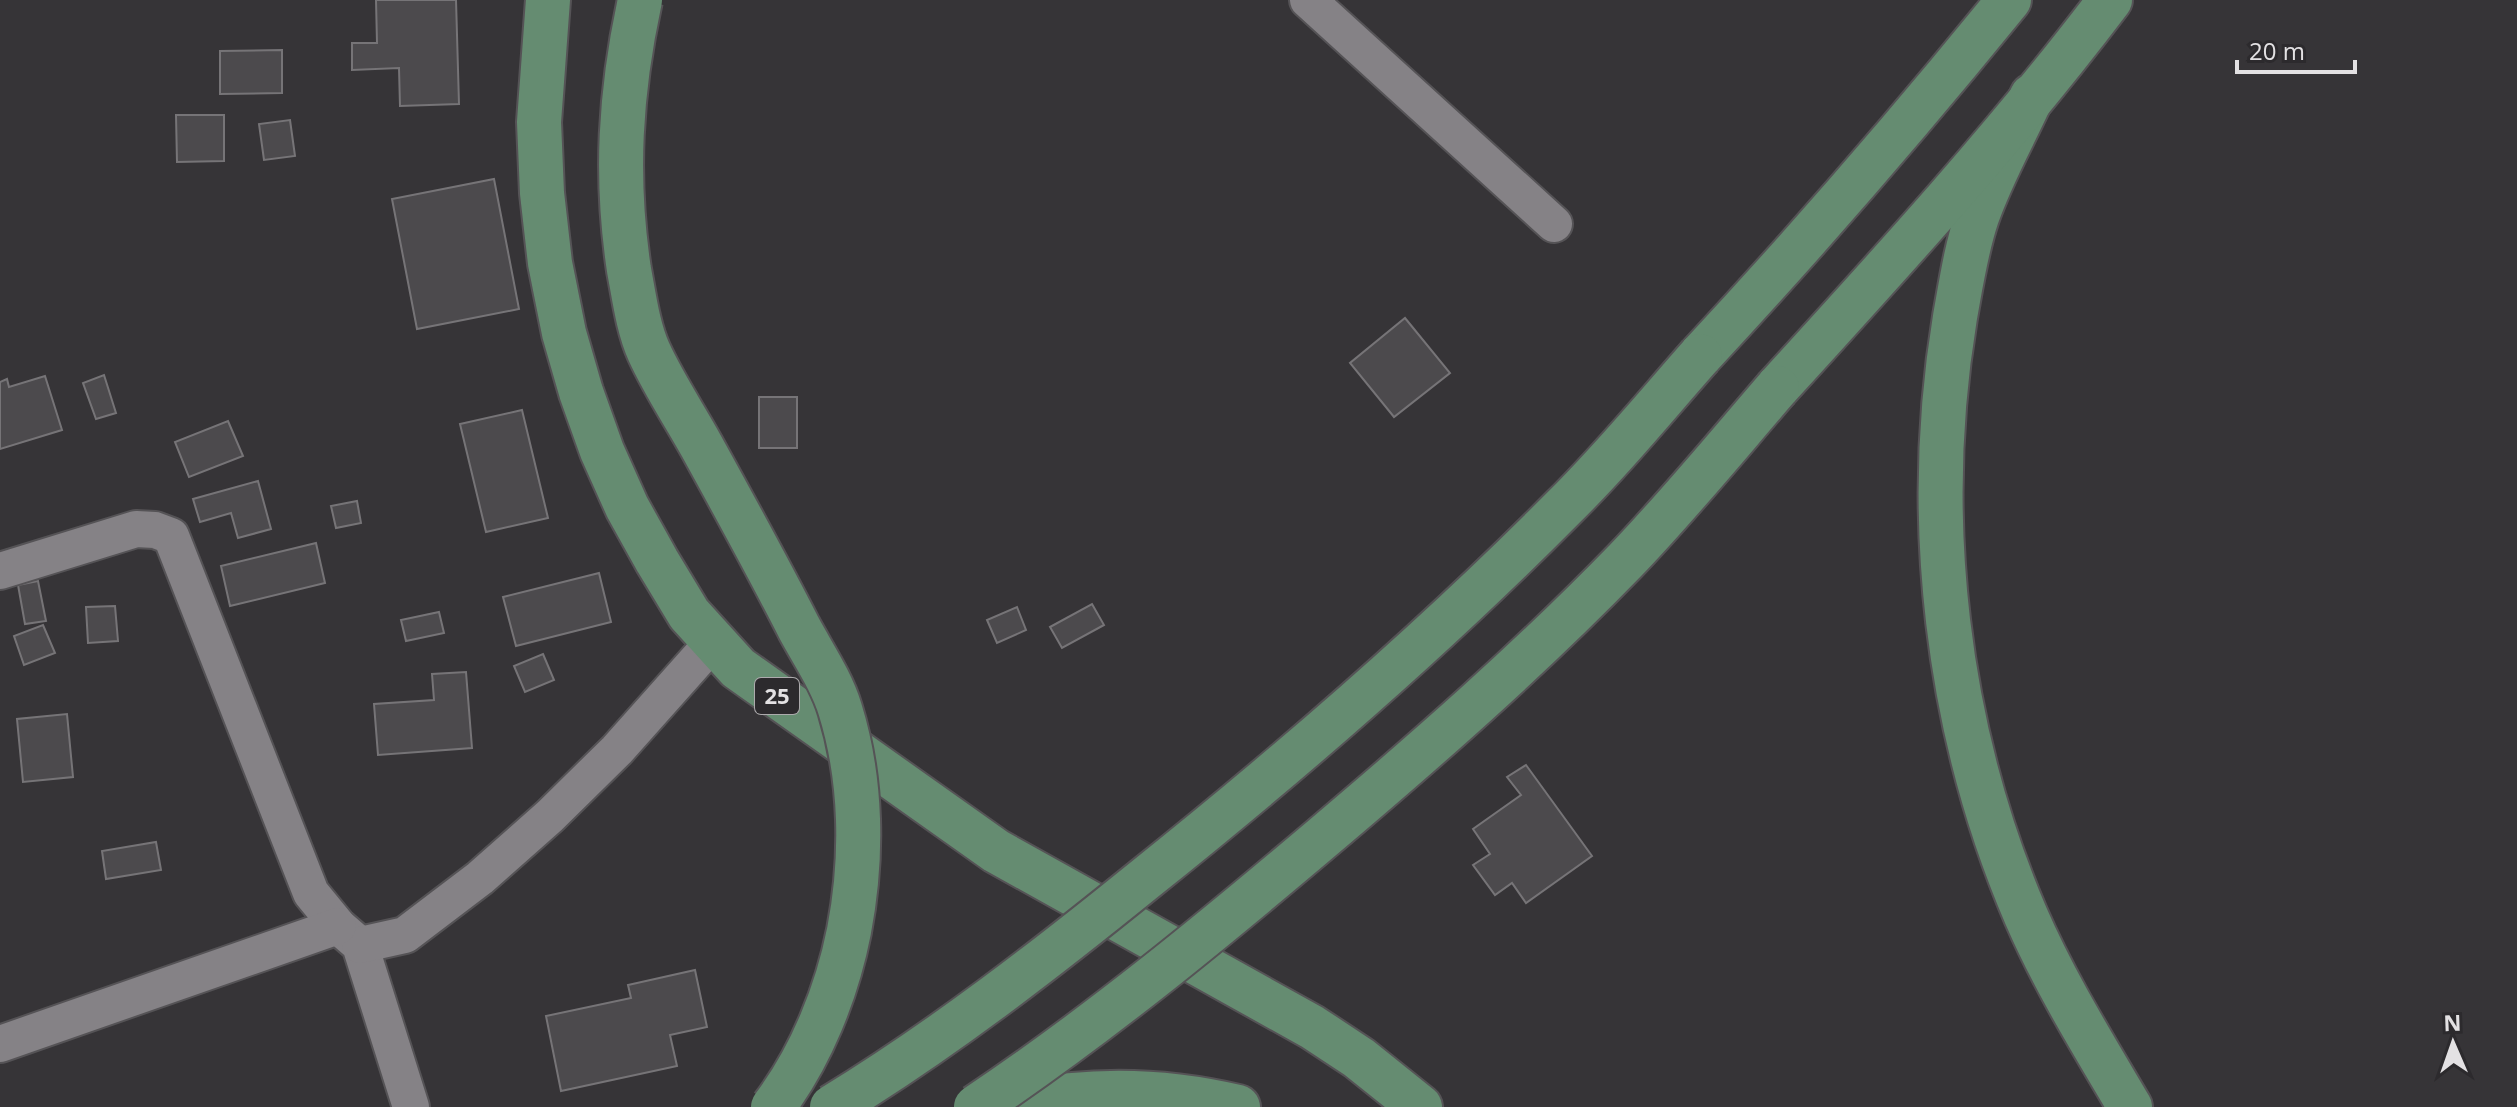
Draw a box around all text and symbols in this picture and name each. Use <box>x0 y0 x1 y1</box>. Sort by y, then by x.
scale bar <box>2237 24 2355 74</box>
text: 20 m <box>2249 34 2305 67</box>
road number: 25 <box>755 678 799 714</box>
north arrow <box>2413 1003 2493 1083</box>
text: N <box>2443 1007 2462 1037</box>

